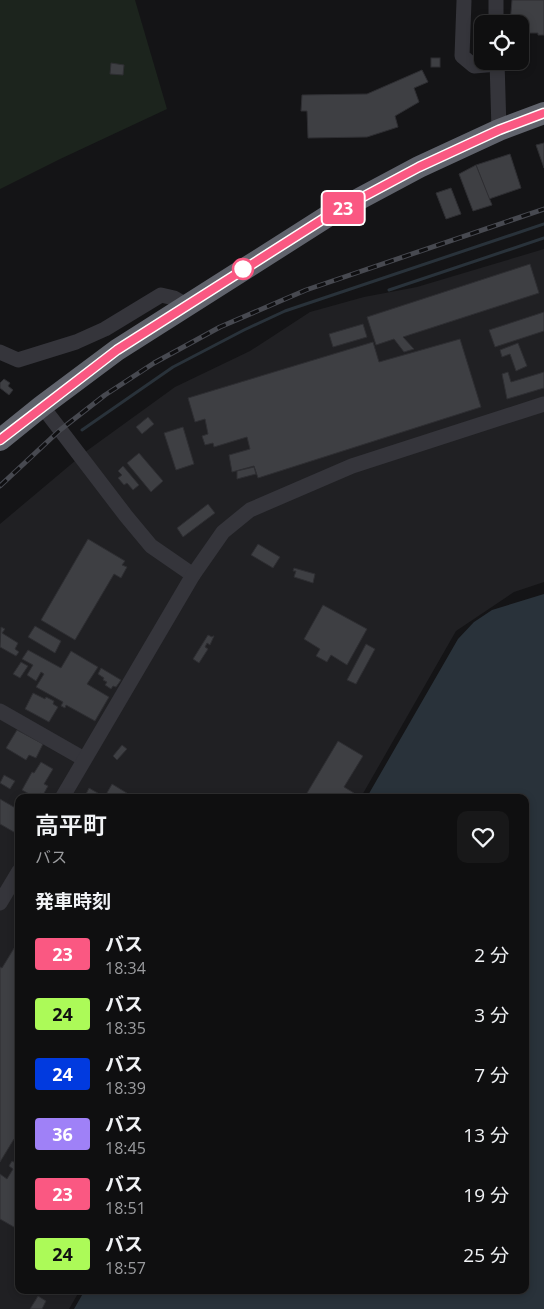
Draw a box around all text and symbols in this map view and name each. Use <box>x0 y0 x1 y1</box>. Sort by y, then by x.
map controls <box>474 15 529 70</box>
button: locate <box>474 15 529 70</box>
line badge: 23 <box>320 192 366 224</box>
text: 23 <box>333 196 353 220</box>
unlabelled marker <box>232 258 254 280</box>
text: 高平町 <box>35 808 107 841</box>
button: heart <box>457 811 509 863</box>
text: バス <box>35 846 67 868</box>
text: 発車時刻 <box>35 888 111 914</box>
text: バス <box>105 931 143 957</box>
text: 23 <box>52 942 73 966</box>
text: 2 分 <box>474 942 509 968</box>
text: 18:34 <box>105 957 146 979</box>
text: バス <box>105 991 143 1017</box>
text: 24 <box>52 1002 73 1026</box>
text: 3 分 <box>474 1002 509 1028</box>
text: 18:35 <box>105 1017 146 1039</box>
text: バス <box>105 1051 143 1077</box>
text: 24 <box>52 1062 73 1086</box>
text: 7 分 <box>474 1062 509 1088</box>
text: 18:39 <box>105 1077 146 1099</box>
text: バス <box>105 1111 143 1137</box>
text: 36 <box>52 1122 73 1146</box>
text: 13 分 <box>463 1122 509 1148</box>
text: 18:45 <box>105 1137 146 1159</box>
text: バス <box>105 1171 143 1197</box>
text: 23 <box>52 1182 73 1206</box>
text: 19 分 <box>463 1182 509 1208</box>
text: 18:51 <box>105 1197 146 1219</box>
text: バス <box>105 1231 143 1257</box>
text: 24 <box>52 1242 73 1266</box>
text: 25 分 <box>463 1242 509 1268</box>
text: 18:57 <box>105 1257 146 1279</box>

